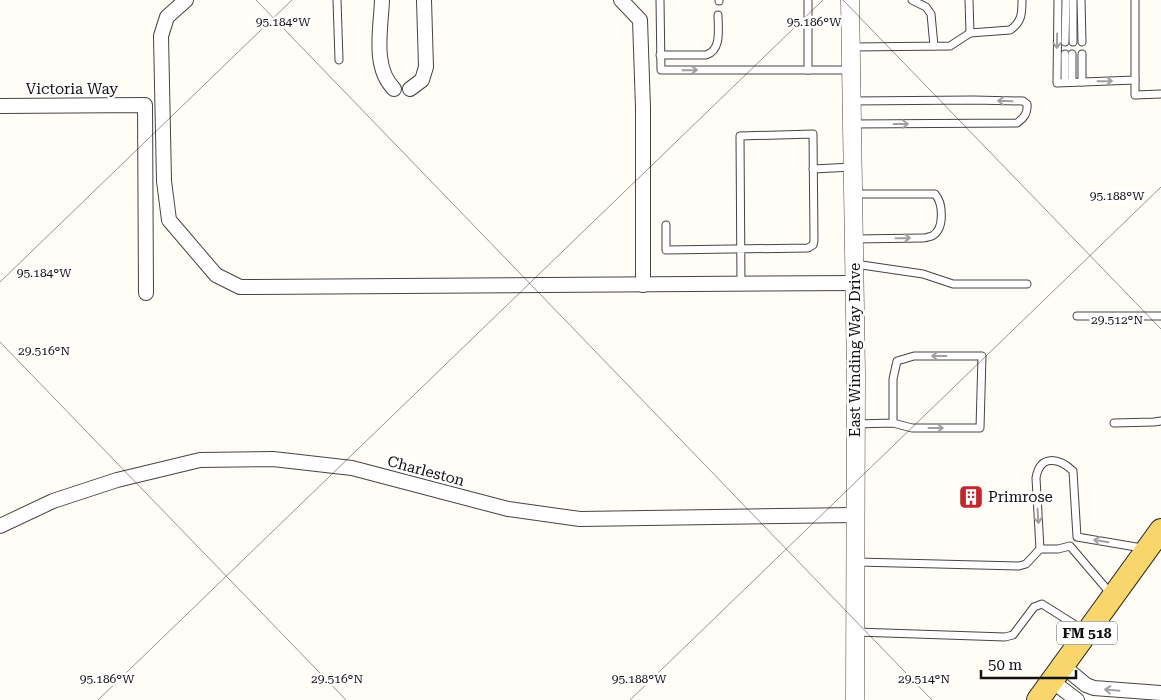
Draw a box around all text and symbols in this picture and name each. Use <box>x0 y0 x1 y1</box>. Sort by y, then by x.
text: 95.184°W <box>256 15 311 29</box>
text: 95.186°W <box>787 15 842 29</box>
one-way arrow <box>1052 33 1062 49</box>
one-way arrow <box>682 65 698 75</box>
one-way arrow <box>1097 76 1113 86</box>
street label: Victoria Way <box>26 80 118 98</box>
one-way arrow <box>997 96 1013 105</box>
one-way arrow <box>892 119 908 129</box>
text: 95.188°W <box>1090 189 1145 203</box>
one-way arrow <box>894 233 910 243</box>
street label: East Winding Way Drive <box>846 263 864 437</box>
text: 95.184°W <box>17 266 72 280</box>
text: 29.512°N <box>1091 313 1143 327</box>
text: 29.516°N <box>18 344 70 358</box>
one-way arrow <box>931 351 948 361</box>
one-way arrow <box>928 423 944 433</box>
street label: Charleston <box>385 452 467 490</box>
building icon: Primrose <box>958 484 984 510</box>
place label: Primrose <box>988 488 1053 506</box>
one-way arrow <box>1034 508 1043 524</box>
one-way arrow <box>1093 536 1109 546</box>
road number: FM 518 <box>1057 622 1117 644</box>
scale bar <box>981 648 1076 680</box>
text: 50 m <box>988 656 1023 674</box>
text: 95.186°W <box>80 672 135 686</box>
text: 29.516°N <box>311 672 363 686</box>
text: 95.188°W <box>612 672 667 686</box>
text: 29.514°N <box>898 672 950 686</box>
one-way arrow <box>1105 685 1121 695</box>

